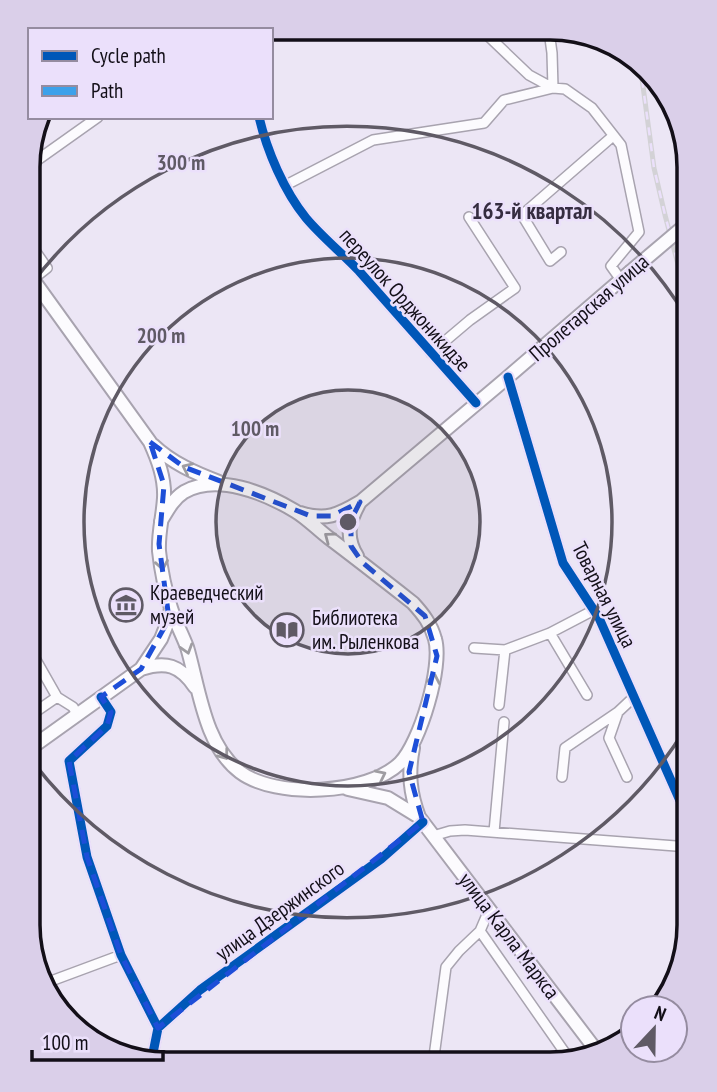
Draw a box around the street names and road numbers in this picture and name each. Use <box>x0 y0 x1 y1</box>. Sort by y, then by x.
street label: переулок Орджоникидзе <box>334 222 477 377</box>
street label: Пролетарская улица <box>523 248 654 367</box>
street label: Товарная улица <box>566 537 643 652</box>
street label: улица Дзержинского <box>210 855 349 966</box>
street label: улица Карла Маркса <box>453 867 566 1004</box>

